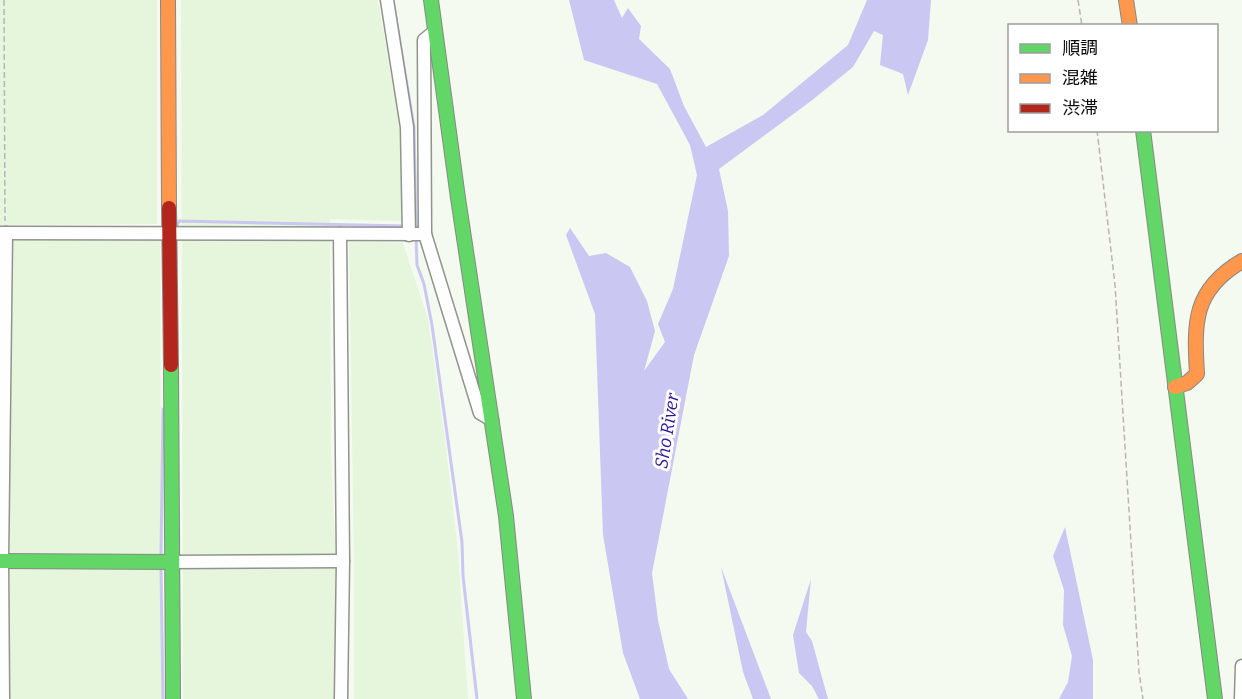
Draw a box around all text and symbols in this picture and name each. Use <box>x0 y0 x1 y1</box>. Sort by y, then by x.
legend <box>1008 24 1218 132</box>
text: 順調 <box>1062 37 1098 59</box>
text: 混雑 <box>1062 67 1098 89</box>
text: 渋滞 <box>1062 97 1098 119</box>
water label: Sho River <box>650 391 684 470</box>

